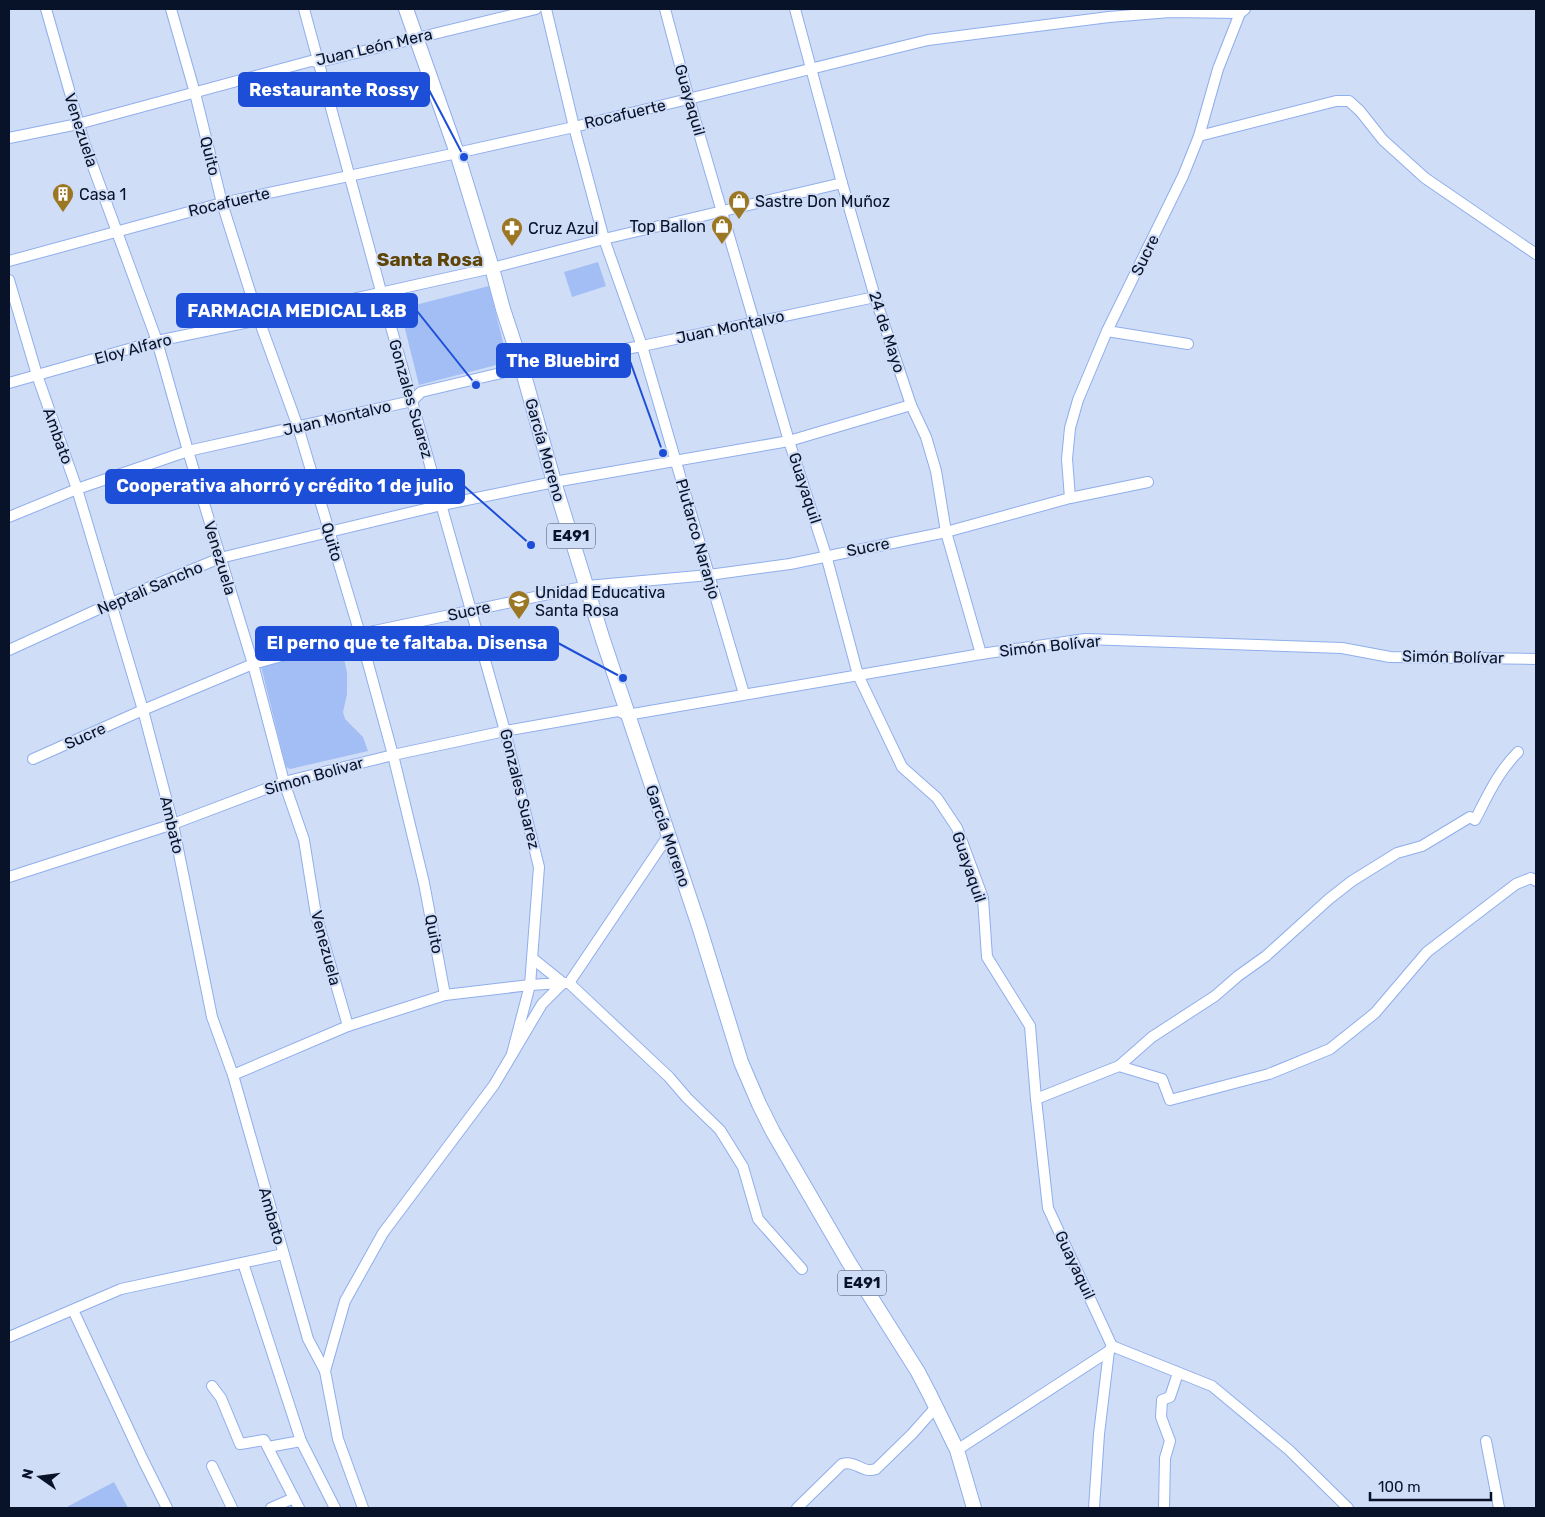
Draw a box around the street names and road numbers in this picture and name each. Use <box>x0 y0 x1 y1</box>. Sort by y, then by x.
street label: Juan León Mera <box>314 24 434 70</box>
street label: Guayaquil <box>671 62 709 138</box>
street label: Venezuela <box>60 91 102 169</box>
street label: Rocafuerte <box>582 95 668 133</box>
street label: Quito <box>196 134 224 178</box>
street label: Rocafuerte <box>186 183 272 221</box>
street label: Sucre <box>1127 231 1163 279</box>
street label: 24 de Mayo <box>865 289 909 375</box>
street label: Juan Montalvo <box>674 306 786 348</box>
street label: Eloy Alfaro <box>92 330 174 368</box>
street label: Gonzales Suarez <box>385 337 437 461</box>
street label: Juan Montalvo <box>281 396 393 440</box>
street label: García Moreno <box>521 396 569 504</box>
street label: Ambato <box>39 405 77 467</box>
street label: Guayaquil <box>785 450 825 526</box>
street label: Plutarco Naranjo <box>672 477 724 601</box>
street label: Venezuela <box>200 519 240 597</box>
street label: Quito <box>317 520 347 564</box>
road number: E491 <box>547 524 595 548</box>
street label: Sucre <box>845 534 891 560</box>
street label: Neptali Sancho <box>94 557 206 619</box>
street label: Sucre <box>446 597 492 625</box>
street label: Simón Bolívar <box>998 631 1102 661</box>
street label: Simón Bolívar <box>1402 647 1504 667</box>
street label: Sucre <box>61 719 109 753</box>
street label: Gonzales Suarez <box>496 727 544 851</box>
street label: Simon Bolivar <box>262 753 366 799</box>
street label: García Moreno <box>642 782 694 890</box>
street label: Ambato <box>156 794 188 856</box>
street label: Guayaquil <box>948 829 990 905</box>
street label: Venezuela <box>307 908 345 988</box>
street label: Quito <box>421 913 447 955</box>
street label: Ambato <box>255 1185 289 1247</box>
street label: Guayaquil <box>1051 1228 1099 1302</box>
road number: E491 <box>838 1270 886 1296</box>

